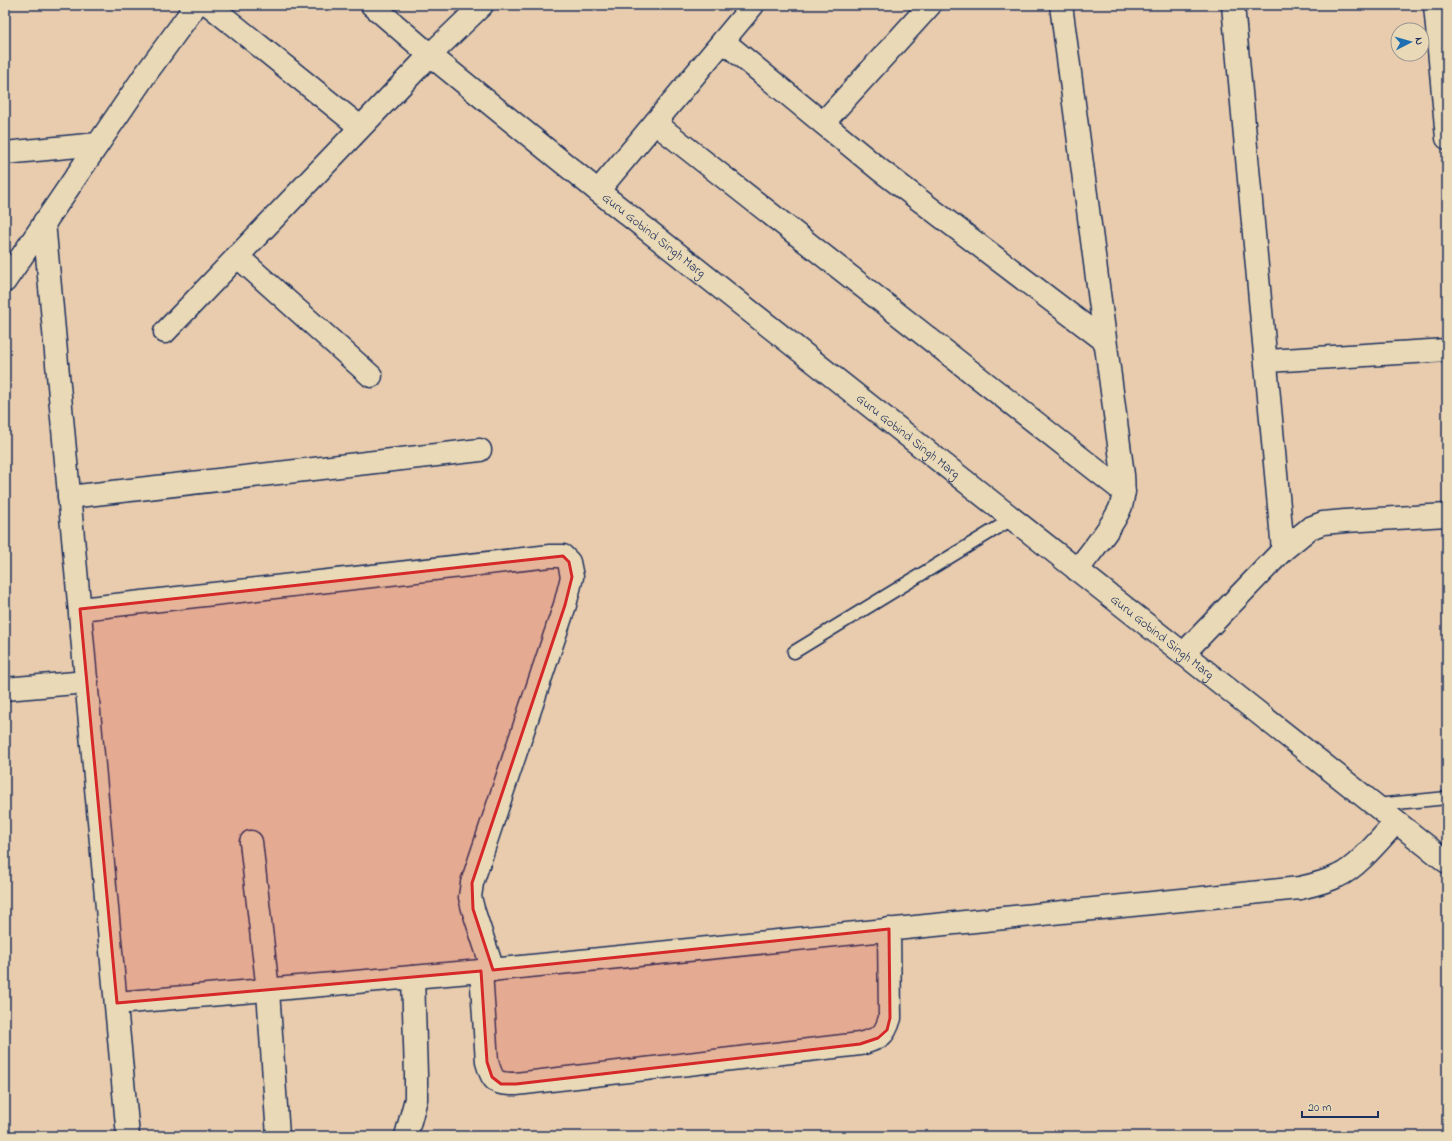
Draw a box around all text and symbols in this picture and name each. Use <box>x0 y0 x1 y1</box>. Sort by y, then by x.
north arrow <box>1390 22 1430 62</box>
text: N <box>1411 37 1427 46</box>
street label: Guru Gobind Singh Marg <box>598 188 710 283</box>
street label: Guru Gobind Singh Marg <box>852 389 964 484</box>
street label: Guru Gobind Singh Marg <box>1106 590 1218 685</box>
scale bar <box>1302 1093 1378 1119</box>
text: 20 m <box>1308 1099 1331 1117</box>

